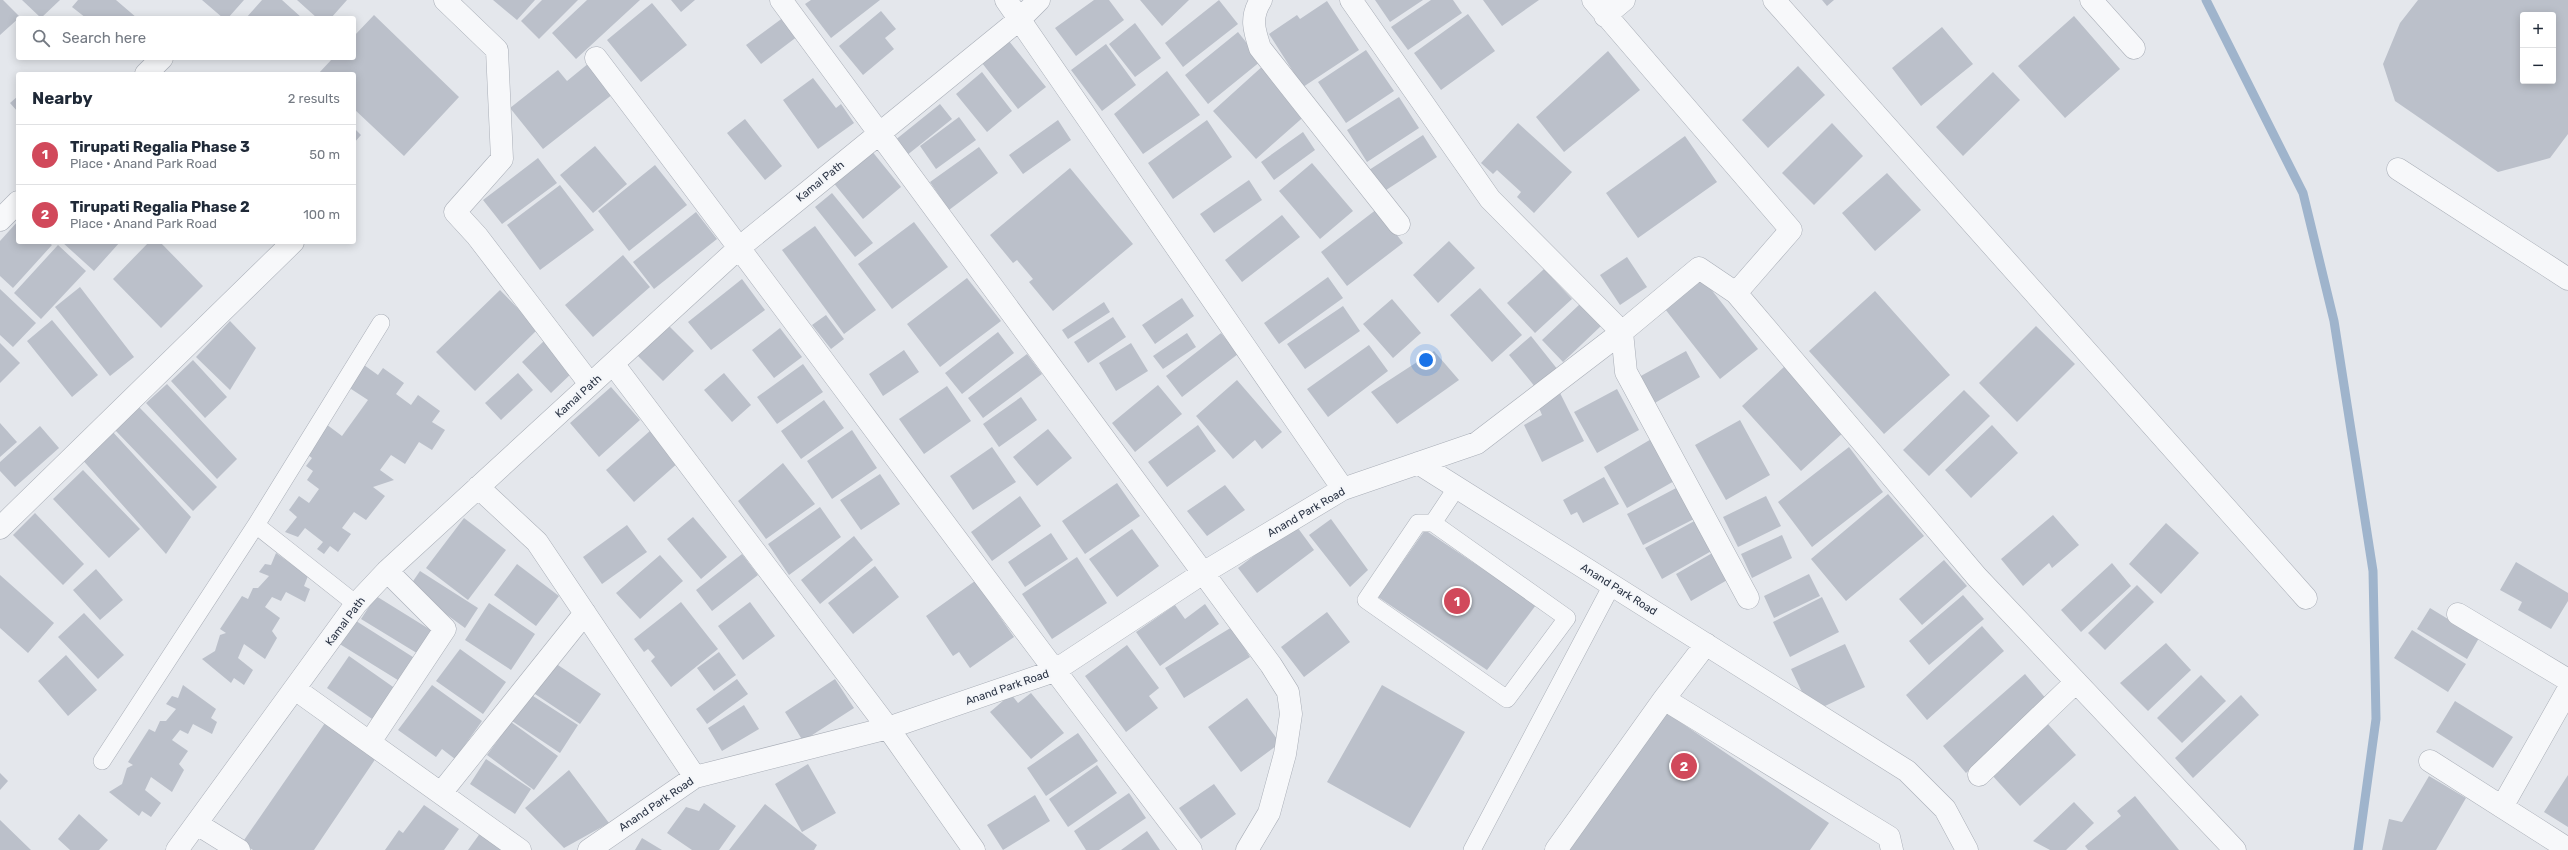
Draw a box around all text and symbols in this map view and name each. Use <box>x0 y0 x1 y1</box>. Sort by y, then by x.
map controls <box>2520 12 2556 84</box>
button: + <box>2520 12 2556 48</box>
search box <box>16 16 356 60</box>
icon: search <box>30 27 52 49</box>
text: Search here <box>62 29 146 47</box>
button: − <box>2520 48 2556 84</box>
text: Nearby <box>32 88 93 108</box>
text: 2 results <box>288 91 340 106</box>
text: Tirupati Regalia Phase 3 <box>70 138 250 156</box>
text: 1 <box>42 147 48 162</box>
text: 50 m <box>309 147 340 162</box>
text: Place · Anand Park Road <box>70 156 217 171</box>
street label: Kamal Path <box>794 158 847 205</box>
text: Tirupati Regalia Phase 2 <box>70 198 250 216</box>
text: 2 <box>41 207 49 222</box>
text: 100 m <box>303 207 340 222</box>
text: Place · Anand Park Road <box>70 216 217 231</box>
your location <box>1416 350 1436 370</box>
street label: Kamal Path <box>553 372 604 421</box>
street label: Anand Park Road <box>1265 485 1347 540</box>
street label: Anand Park Road <box>1578 561 1659 618</box>
pin: 1 <box>1444 586 1470 616</box>
street label: Kamal Path <box>323 594 368 648</box>
street label: Anand Park Road <box>964 667 1051 708</box>
pin: 2 <box>1671 751 1697 781</box>
street label: Anand Park Road <box>616 775 696 834</box>

